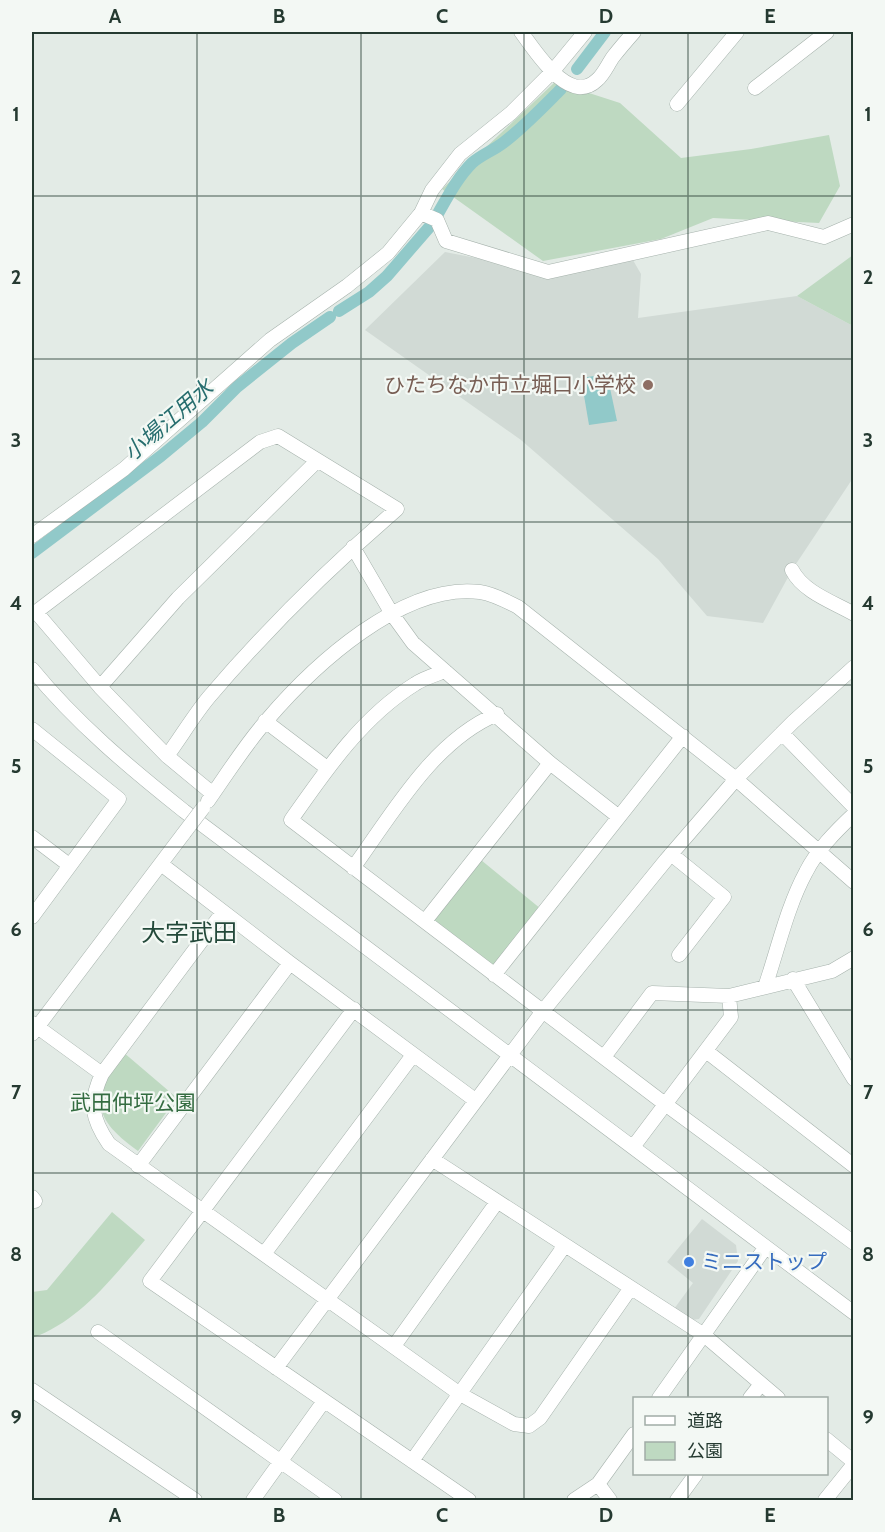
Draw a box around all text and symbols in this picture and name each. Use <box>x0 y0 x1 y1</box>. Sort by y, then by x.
text: A <box>109 4 122 28</box>
text: B <box>273 4 285 28</box>
text: C <box>436 4 448 28</box>
text: D <box>599 4 613 28</box>
text: E <box>764 4 776 28</box>
text: 1 <box>12 102 20 126</box>
text: 1 <box>864 102 872 126</box>
text: 2 <box>11 265 21 289</box>
text: 2 <box>863 265 873 289</box>
place label: ひたちなか市立堀口小学校 <box>384 372 636 397</box>
water label: 小場江用水 <box>118 373 220 467</box>
marker: ひたちなか市立堀口小学校 <box>641 378 655 392</box>
text: 3 <box>11 428 21 452</box>
text: 3 <box>863 428 873 452</box>
text: 4 <box>10 591 22 615</box>
text: 4 <box>862 591 874 615</box>
text: 5 <box>11 754 21 778</box>
text: 5 <box>863 754 873 778</box>
text: 6 <box>10 917 22 941</box>
text: 6 <box>862 917 874 941</box>
district label: 大字武田 <box>141 918 237 947</box>
text: 7 <box>11 1080 22 1104</box>
text: 7 <box>863 1080 874 1104</box>
park label: 武田仲坪公園 <box>70 1090 196 1115</box>
text: 8 <box>10 1242 22 1266</box>
text: 8 <box>862 1242 874 1266</box>
place label: ミニストップ <box>701 1249 827 1274</box>
marker: ミニストップ <box>682 1255 696 1269</box>
legend <box>633 1397 828 1475</box>
text: 9 <box>10 1405 22 1429</box>
text: 9 <box>862 1405 874 1429</box>
text: 道路 <box>687 1410 723 1432</box>
text: 公園 <box>687 1440 723 1462</box>
text: A <box>109 1503 122 1527</box>
text: B <box>273 1503 285 1527</box>
text: C <box>436 1503 448 1527</box>
text: D <box>599 1503 613 1527</box>
text: E <box>764 1503 776 1527</box>

